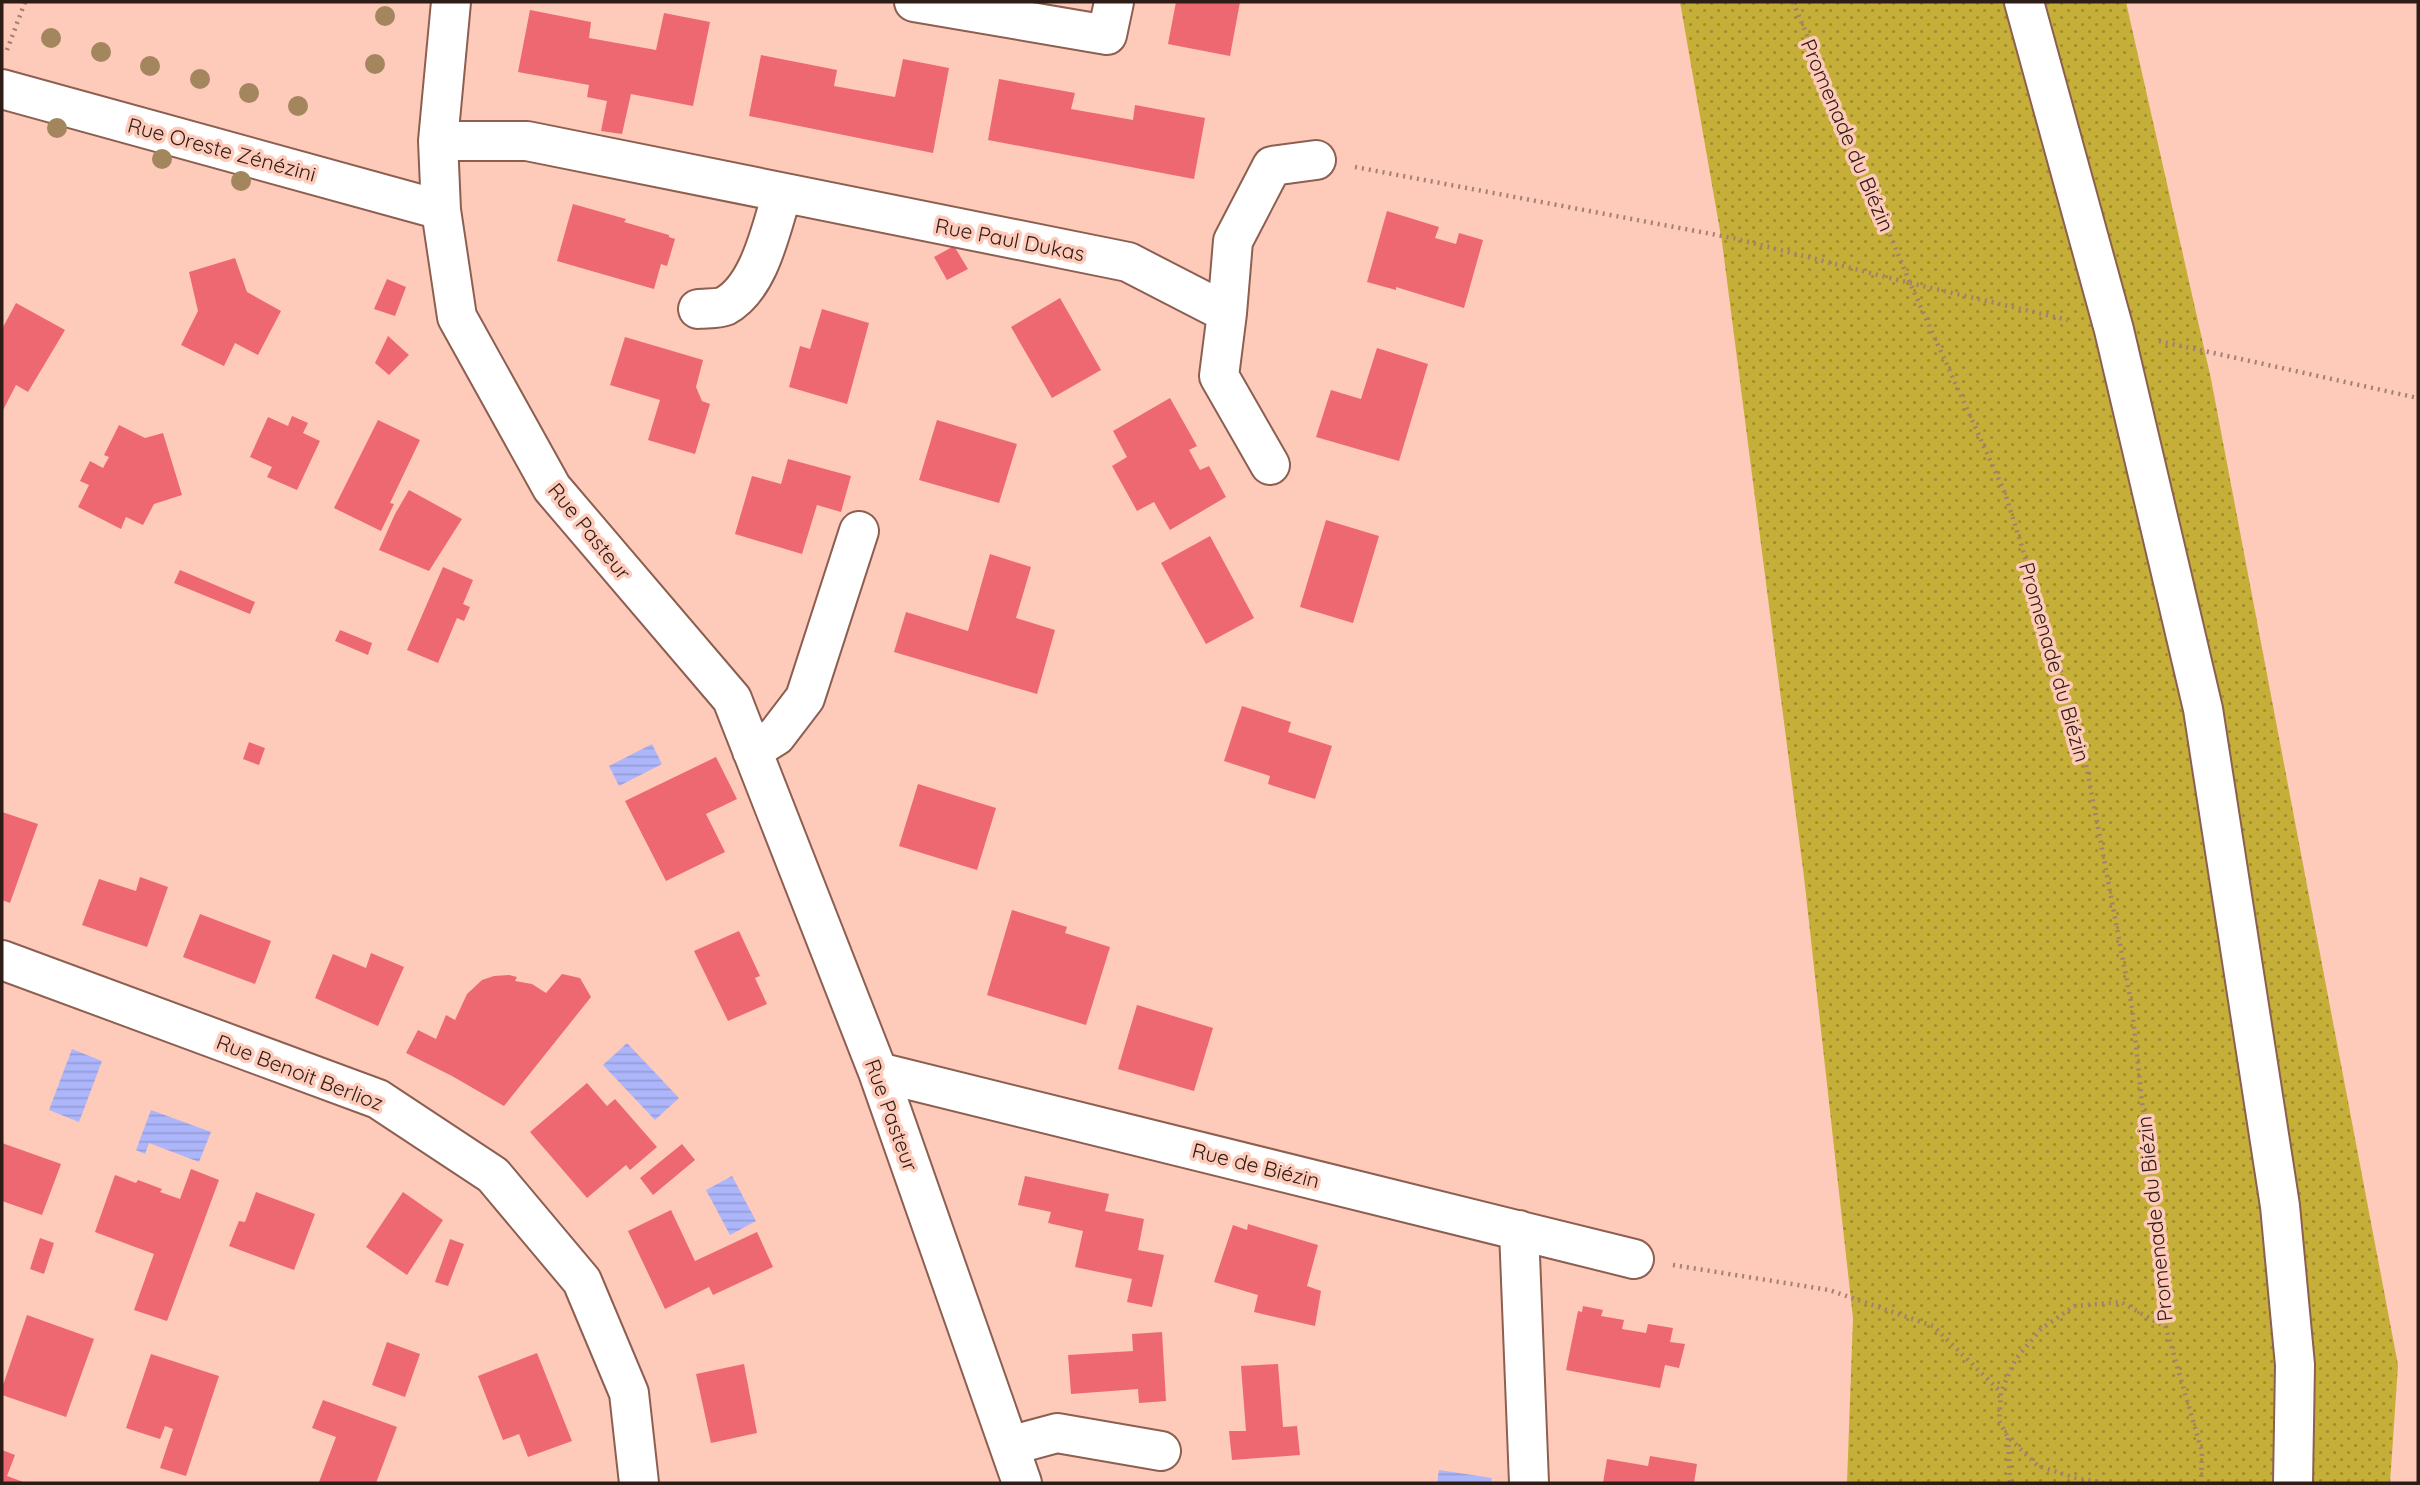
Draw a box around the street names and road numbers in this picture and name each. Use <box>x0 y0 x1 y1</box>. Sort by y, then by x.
street label: Promenade du Biézin <box>1796 35 1900 235</box>
street label: Rue Oreste Zénézini <box>125 111 319 187</box>
street label: Rue Paul Dukas <box>933 212 1087 266</box>
street label: Rue Pasteur <box>543 477 637 585</box>
street label: Promenade du Biézin <box>2014 559 2096 765</box>
street label: Rue Benoit Berlioz <box>213 1028 387 1116</box>
street label: Rue Pasteur <box>860 1055 924 1175</box>
street label: Promenade du Biézin <box>2130 1115 2178 1323</box>
street label: Rue de Biézin <box>1190 1137 1322 1193</box>

